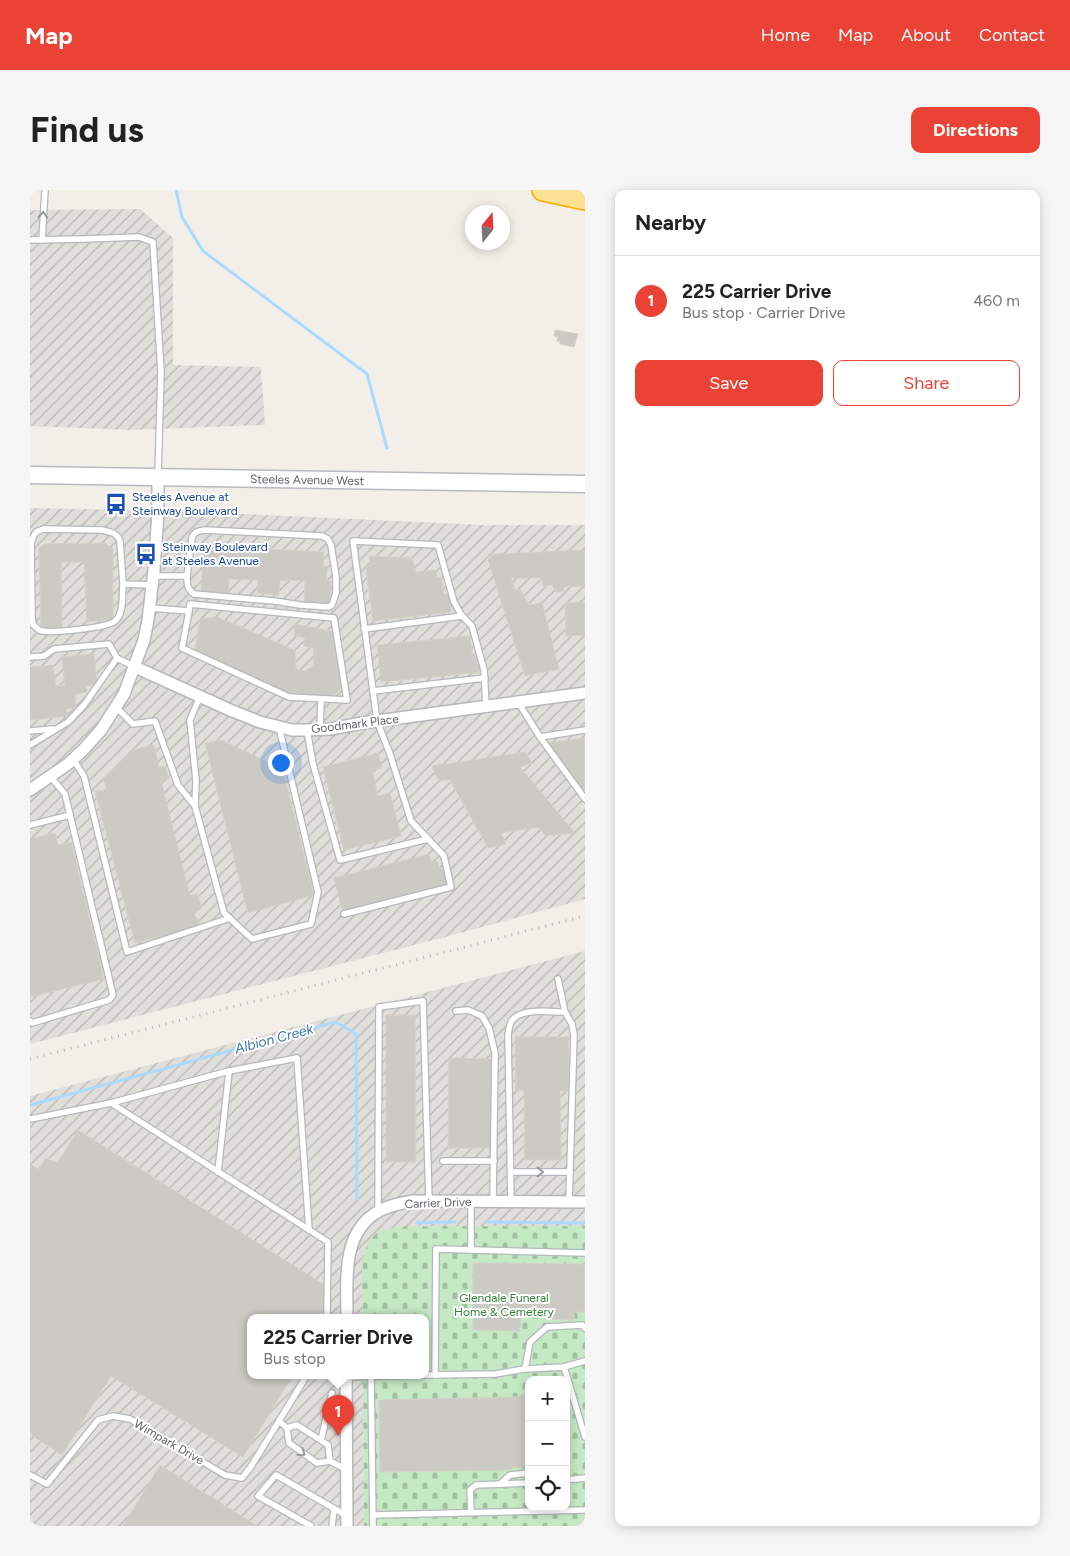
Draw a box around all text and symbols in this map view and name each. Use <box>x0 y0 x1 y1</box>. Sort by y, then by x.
text: Map <box>25 21 73 50</box>
text: Home <box>761 24 810 46</box>
text: Map <box>838 24 873 46</box>
text: About <box>901 24 951 46</box>
text: Contact <box>979 24 1045 46</box>
button: Directions <box>911 107 1040 153</box>
text: Find us <box>30 109 144 151</box>
north arrow <box>465 205 510 250</box>
text: Nearby <box>635 210 706 235</box>
one-way arrow <box>38 211 49 219</box>
text: 225 Carrier Drive <box>682 280 831 303</box>
text: 1 <box>648 291 654 310</box>
text: 460 m <box>973 291 1020 310</box>
text: Bus stop · Carrier Drive <box>682 303 846 322</box>
button: Save <box>635 360 823 406</box>
button: Share <box>833 360 1020 406</box>
street label: Steeles Avenue West <box>250 472 365 488</box>
place label: Steeles Avenue at Steinway Boulevard <box>132 490 238 518</box>
bus stop icon: Steeles Avenue at Steinway Boulevard <box>103 491 129 517</box>
place label: Steinway Boulevard at Steeles Avenue <box>162 540 268 568</box>
bus stop icon: Steinway Boulevard at Steeles Avenue <box>133 541 159 567</box>
street label: Goodmark Place <box>310 712 400 736</box>
your location <box>268 750 294 776</box>
water label: Albion Creek <box>232 1020 316 1058</box>
one-way arrow <box>537 1167 545 1177</box>
street label: Carrier Drive <box>404 1195 472 1211</box>
park label: Glendale Funeral Home & Cemetery <box>454 1291 555 1319</box>
popup <box>247 1314 429 1379</box>
text: 225 Carrier Drive <box>263 1326 413 1349</box>
text: Bus stop <box>263 1349 326 1368</box>
map controls <box>525 1376 570 1511</box>
button: + <box>525 1376 570 1421</box>
pin: 1 <box>322 1395 354 1436</box>
street label: Wimpark Drive <box>132 1416 207 1468</box>
button: − <box>525 1421 570 1466</box>
one-way arrow <box>296 1447 305 1455</box>
button: locate <box>525 1466 570 1511</box>

